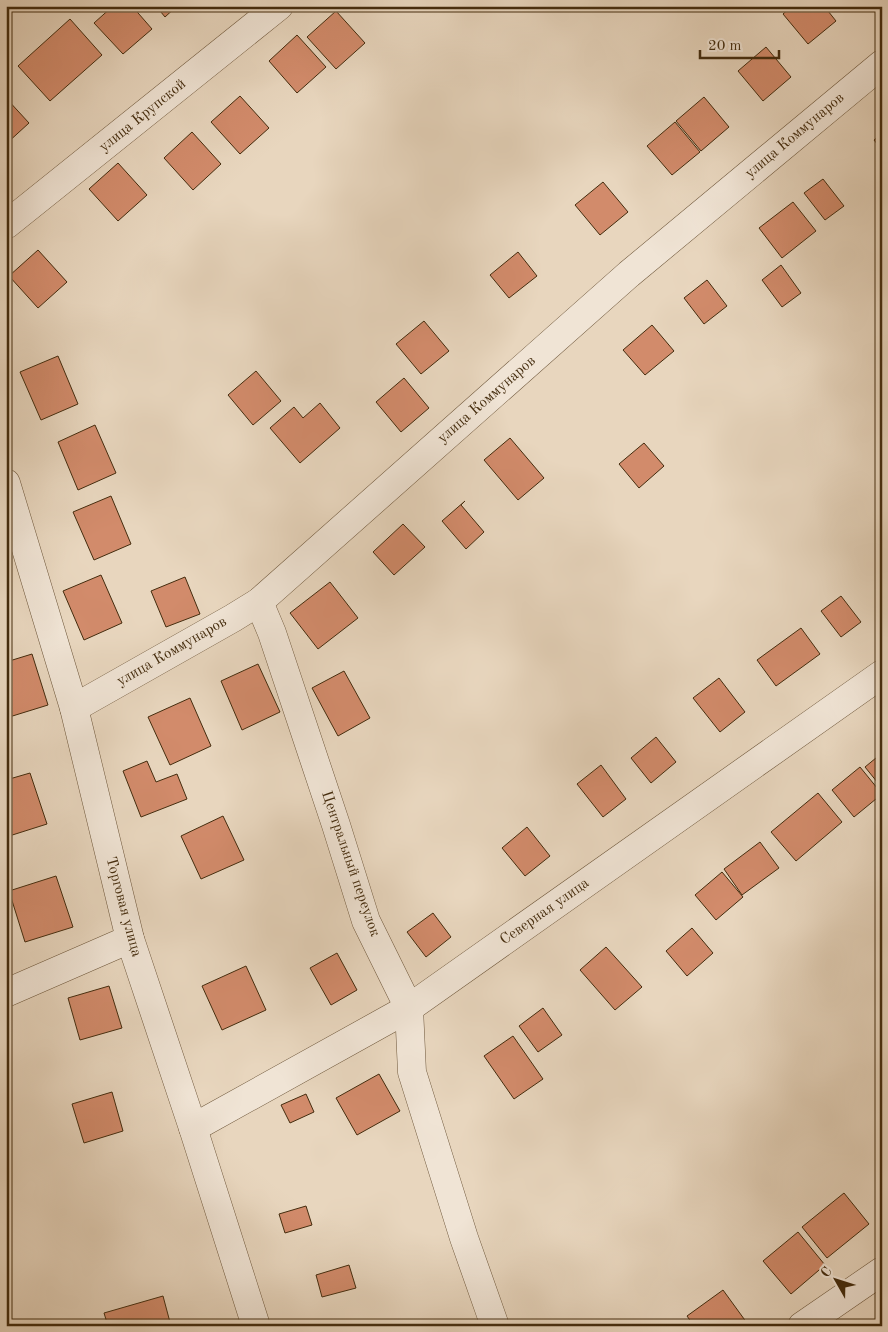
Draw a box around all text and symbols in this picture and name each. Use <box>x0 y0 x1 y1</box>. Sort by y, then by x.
scale bar <box>700 28 779 60</box>
text: 20 m <box>708 39 742 54</box>
street label: улица Крупской <box>97 77 189 155</box>
street label: улица Коммунаров <box>743 90 847 182</box>
street label: улица Коммунаров <box>435 354 539 446</box>
street label: улица Коммунаров <box>114 614 230 690</box>
street label: Центральный переулок <box>318 789 382 939</box>
street label: Торговая улица <box>102 855 144 959</box>
street label: Северная улица <box>498 875 593 948</box>
north arrow <box>810 1254 860 1304</box>
text: С <box>818 1264 835 1280</box>

